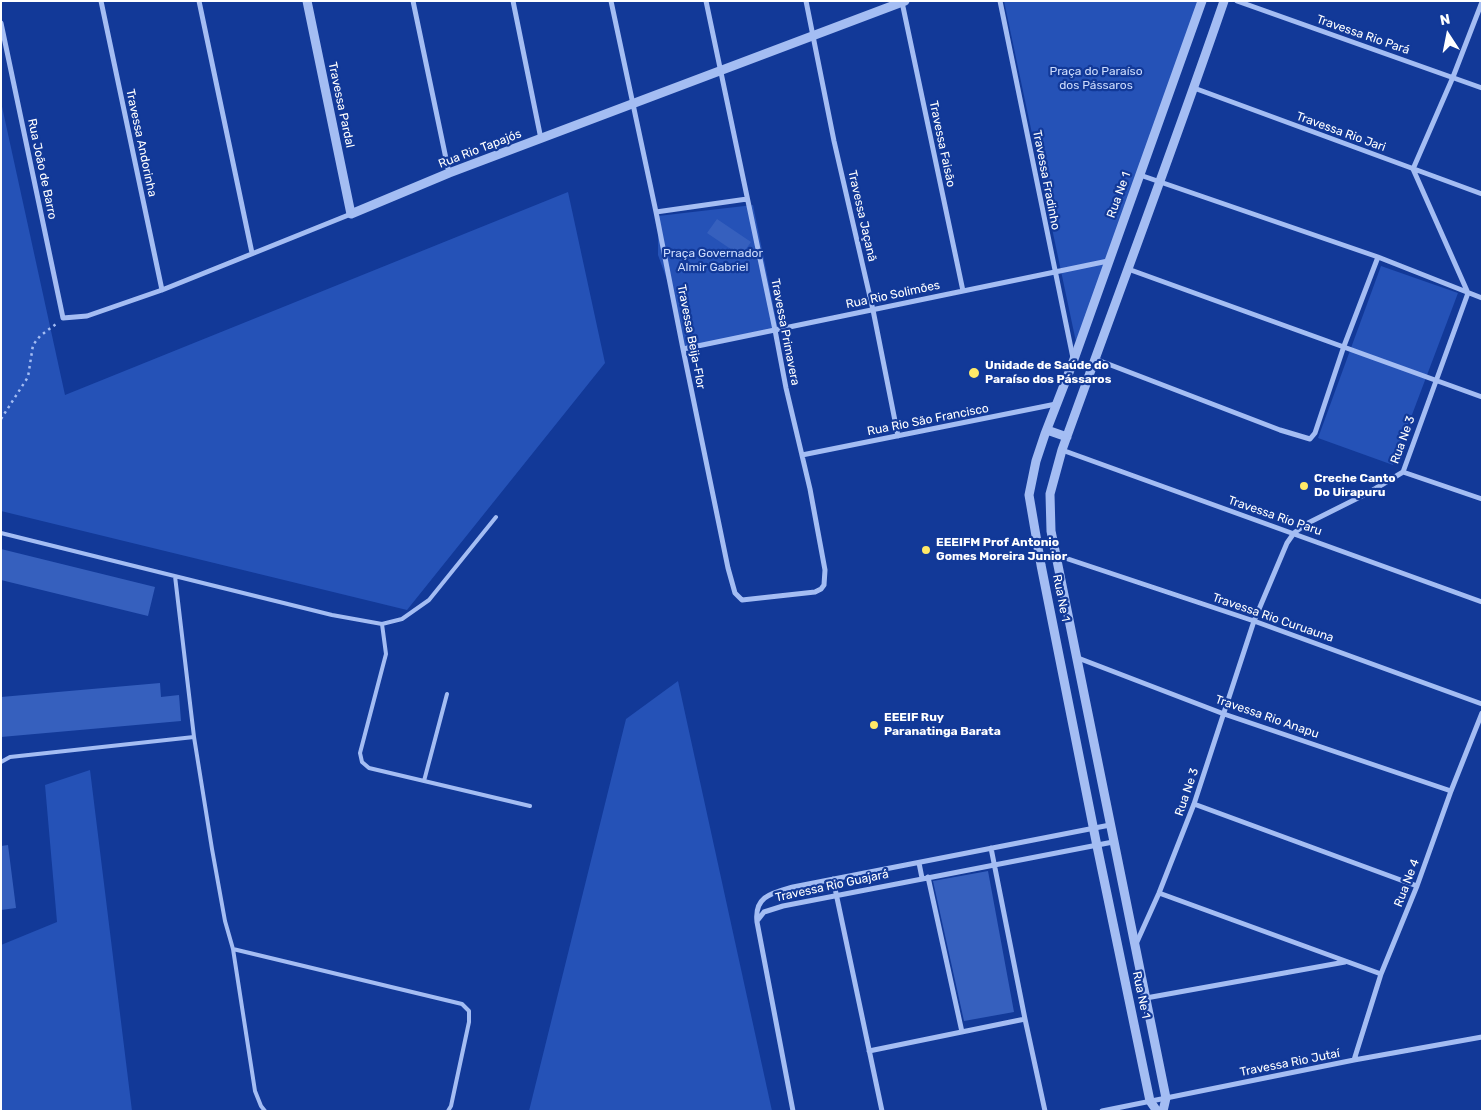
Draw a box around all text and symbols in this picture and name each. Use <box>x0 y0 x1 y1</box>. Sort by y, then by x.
north arrow <box>1423 10 1473 60</box>
text: N <box>1438 10 1452 29</box>
street label: Travessa Rio Pará <box>1314 12 1412 58</box>
street label: Travessa Pardal <box>325 61 357 149</box>
park label: Praça do Paraíso dos Pássaros <box>1049 65 1143 93</box>
street label: Travessa Andorinha <box>123 88 159 198</box>
street label: Travessa Faisão <box>926 100 958 188</box>
street label: Travessa Rio Jari <box>1294 109 1388 155</box>
street label: Rua João de Barro <box>24 117 60 221</box>
street label: Rua Rio Tapajós <box>437 127 523 171</box>
street label: Travessa Fradinho <box>1029 129 1063 231</box>
street label: Travessa Jaçanã <box>845 169 879 263</box>
street label: Rua Ne 1 <box>1104 170 1134 220</box>
park label: Praça Governador Almir Gabriel <box>663 247 763 275</box>
street label: Travessa Primavera <box>768 277 802 387</box>
street label: Rua Rio Solimões <box>845 278 941 312</box>
street label: Travessa Beija-Flor <box>674 283 708 391</box>
place label: Unidade de Saúde do Paraíso dos Pássaros <box>985 359 1111 387</box>
marker: Unidade de Saúde do Paraíso dos Pássaros <box>967 366 981 380</box>
street label: Rua Rio São Francisco <box>866 401 990 439</box>
street label: Rua Ne 3 <box>1388 414 1418 466</box>
place label: Creche Canto Do Uirapuru <box>1314 472 1396 500</box>
marker: Creche Canto Do Uirapuru <box>1298 480 1310 492</box>
street label: Travessa Rio Paru <box>1226 493 1324 539</box>
place label: EEEIFM Prof Antonio Gomes Moreira Junior <box>936 536 1067 564</box>
marker: EEEIFM Prof Antonio Gomes Moreira Junior <box>920 544 932 556</box>
street label: Rua Ne 1 <box>1049 573 1073 623</box>
street label: Travessa Rio Curuauna <box>1211 590 1335 646</box>
street label: Travessa Rio Anapu <box>1213 692 1321 742</box>
place label: EEEIF Ruy Paranatinga Barata <box>884 711 1001 739</box>
marker: EEEIF Ruy Paranatinga Barata <box>868 719 880 731</box>
street label: Rua Ne 3 <box>1172 766 1202 818</box>
street label: Rua Ne 4 <box>1391 857 1423 909</box>
street label: Travessa Rio Guajará <box>774 867 890 905</box>
street label: Rua Ne 1 <box>1129 970 1153 1020</box>
street label: Travessa Rio Jutaí <box>1239 1046 1341 1080</box>

